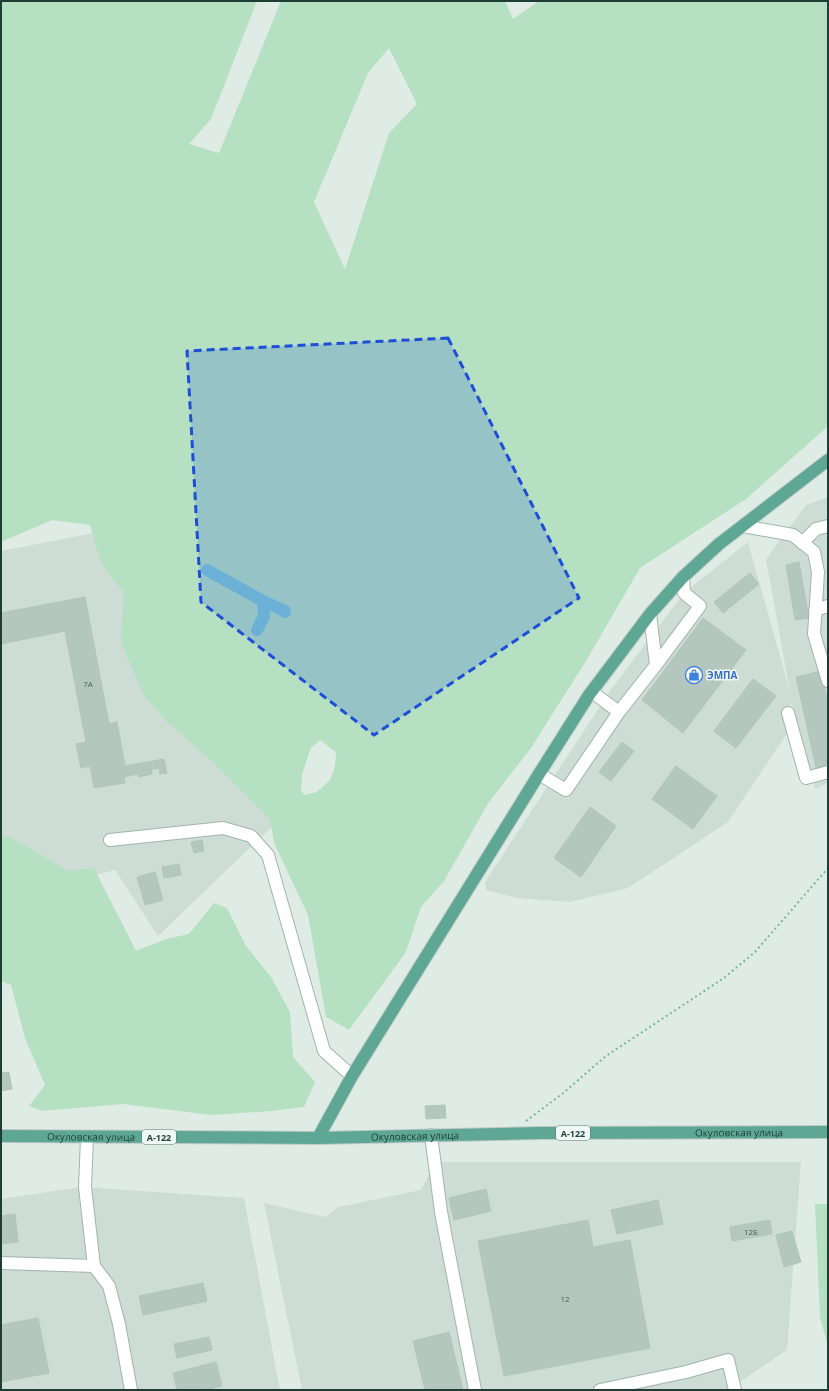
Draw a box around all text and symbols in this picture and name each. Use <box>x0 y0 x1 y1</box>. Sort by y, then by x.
shop icon: ЭМПА <box>684 665 704 685</box>
place label: ЭМПА <box>707 668 738 682</box>
house number: 7А <box>83 678 94 689</box>
street label: Окуловская улица <box>695 1125 783 1139</box>
road number: А-122 <box>556 1126 590 1140</box>
street label: Окуловская улица <box>371 1128 459 1144</box>
street label: Окуловская улица <box>47 1129 135 1144</box>
road number: А-122 <box>142 1130 176 1144</box>
house number: 12Б <box>744 1226 758 1237</box>
house number: 12 <box>560 1293 570 1304</box>

